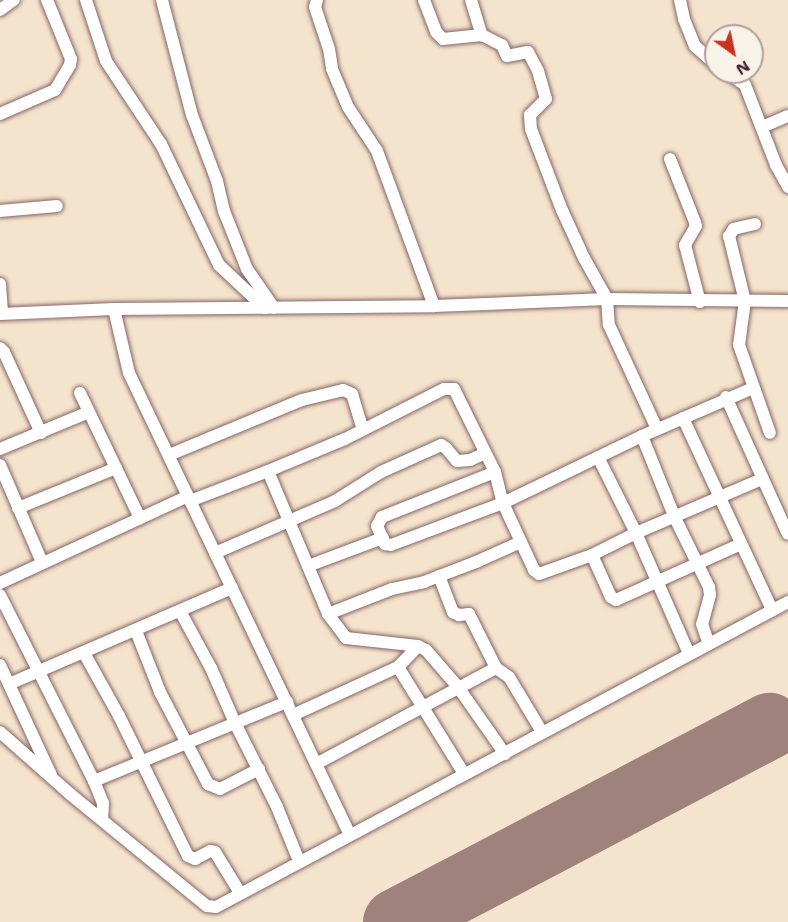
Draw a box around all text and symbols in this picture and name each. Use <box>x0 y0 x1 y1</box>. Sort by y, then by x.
north arrow <box>704 24 764 84</box>
text: N <box>732 56 754 80</box>

